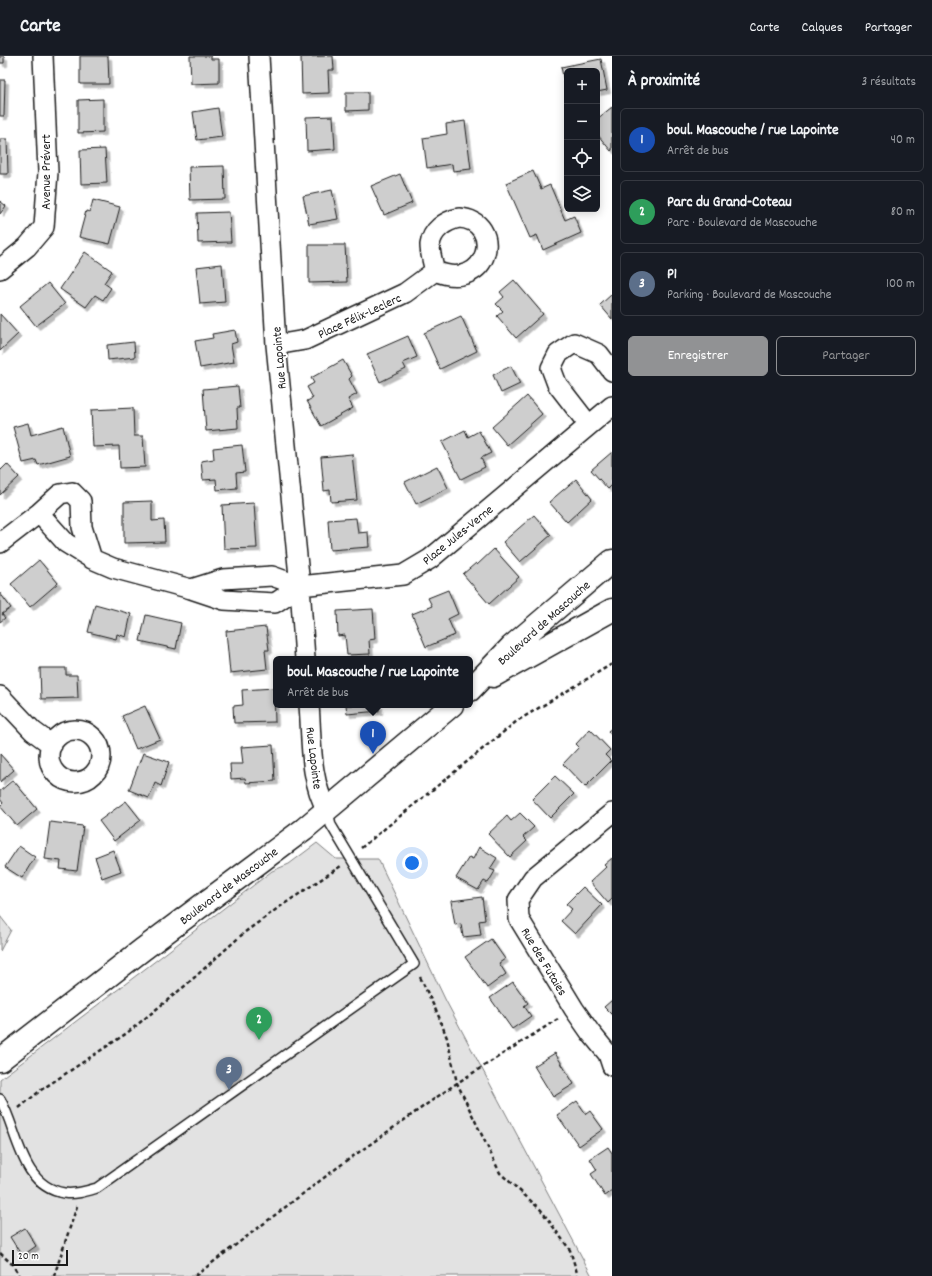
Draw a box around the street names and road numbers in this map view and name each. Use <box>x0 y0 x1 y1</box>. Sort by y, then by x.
street label: Avenue Prévert <box>38 134 57 210</box>
street label: Place Félix-Leclerc <box>315 290 405 345</box>
street label: Rue Lapointe <box>268 325 293 390</box>
street label: Place Jules-Verne <box>419 501 498 571</box>
street label: Boulevard de Mascouche <box>494 577 596 671</box>
street label: Rue Lapointe <box>299 726 326 791</box>
street label: Boulevard de Mascouche <box>176 843 283 930</box>
street label: Rue des Futaies <box>515 924 571 1000</box>

